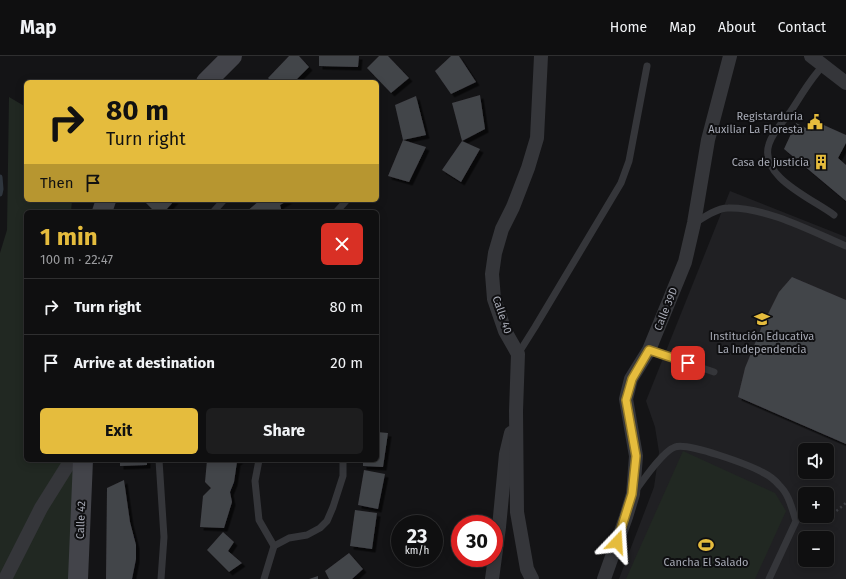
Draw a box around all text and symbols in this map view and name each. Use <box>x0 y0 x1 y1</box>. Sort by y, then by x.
text: Map <box>20 16 57 39</box>
text: Home <box>610 19 647 36</box>
text: Map <box>669 19 696 36</box>
text: About <box>718 19 756 36</box>
text: Contact <box>778 19 826 36</box>
text: 80 m <box>106 94 169 127</box>
icon: right <box>40 96 92 148</box>
place label: Registarduria Auxiliar La Floresta <box>708 110 803 136</box>
public building icon: Registarduria Auxiliar La Floresta <box>806 113 824 131</box>
text: Turn right <box>106 128 186 150</box>
building icon: Casa de justicia <box>812 153 830 171</box>
place label: Casa de justicia <box>732 156 809 169</box>
icon: arrive <box>82 172 104 194</box>
text: Then <box>40 174 74 192</box>
text: 1 min <box>40 223 98 251</box>
button: close <box>321 223 363 265</box>
text: 100 m · 22:47 <box>40 252 113 267</box>
street label: Calle 39D <box>651 285 681 333</box>
street label: Calle 40 <box>489 294 515 336</box>
icon: right <box>40 296 62 318</box>
text: Turn right <box>74 298 141 316</box>
text: 80 m <box>330 298 363 316</box>
school or university icon: Institución Educativa La Independencia <box>753 310 771 328</box>
place label: Institución Educativa La Independencia <box>710 330 814 356</box>
pin <box>671 346 705 380</box>
icon: arrive <box>40 352 62 374</box>
icon: arrive <box>677 352 699 374</box>
text: Arrive at destination <box>74 354 215 372</box>
text: 20 m <box>330 354 363 372</box>
button: Exit <box>40 408 198 454</box>
button: Share <box>206 408 363 454</box>
map controls <box>798 443 834 567</box>
button: sound <box>798 443 834 479</box>
button: + <box>798 487 834 523</box>
street label: Calle 42 <box>74 501 88 539</box>
speed limit sign: 30 <box>451 515 503 567</box>
position arrow <box>596 521 638 563</box>
text: 23 <box>407 524 427 548</box>
button: − <box>798 531 834 567</box>
sports icon: Cancha El Salado <box>697 536 715 554</box>
text: km/h <box>405 545 429 557</box>
place label: Cancha El Salado <box>663 556 749 569</box>

